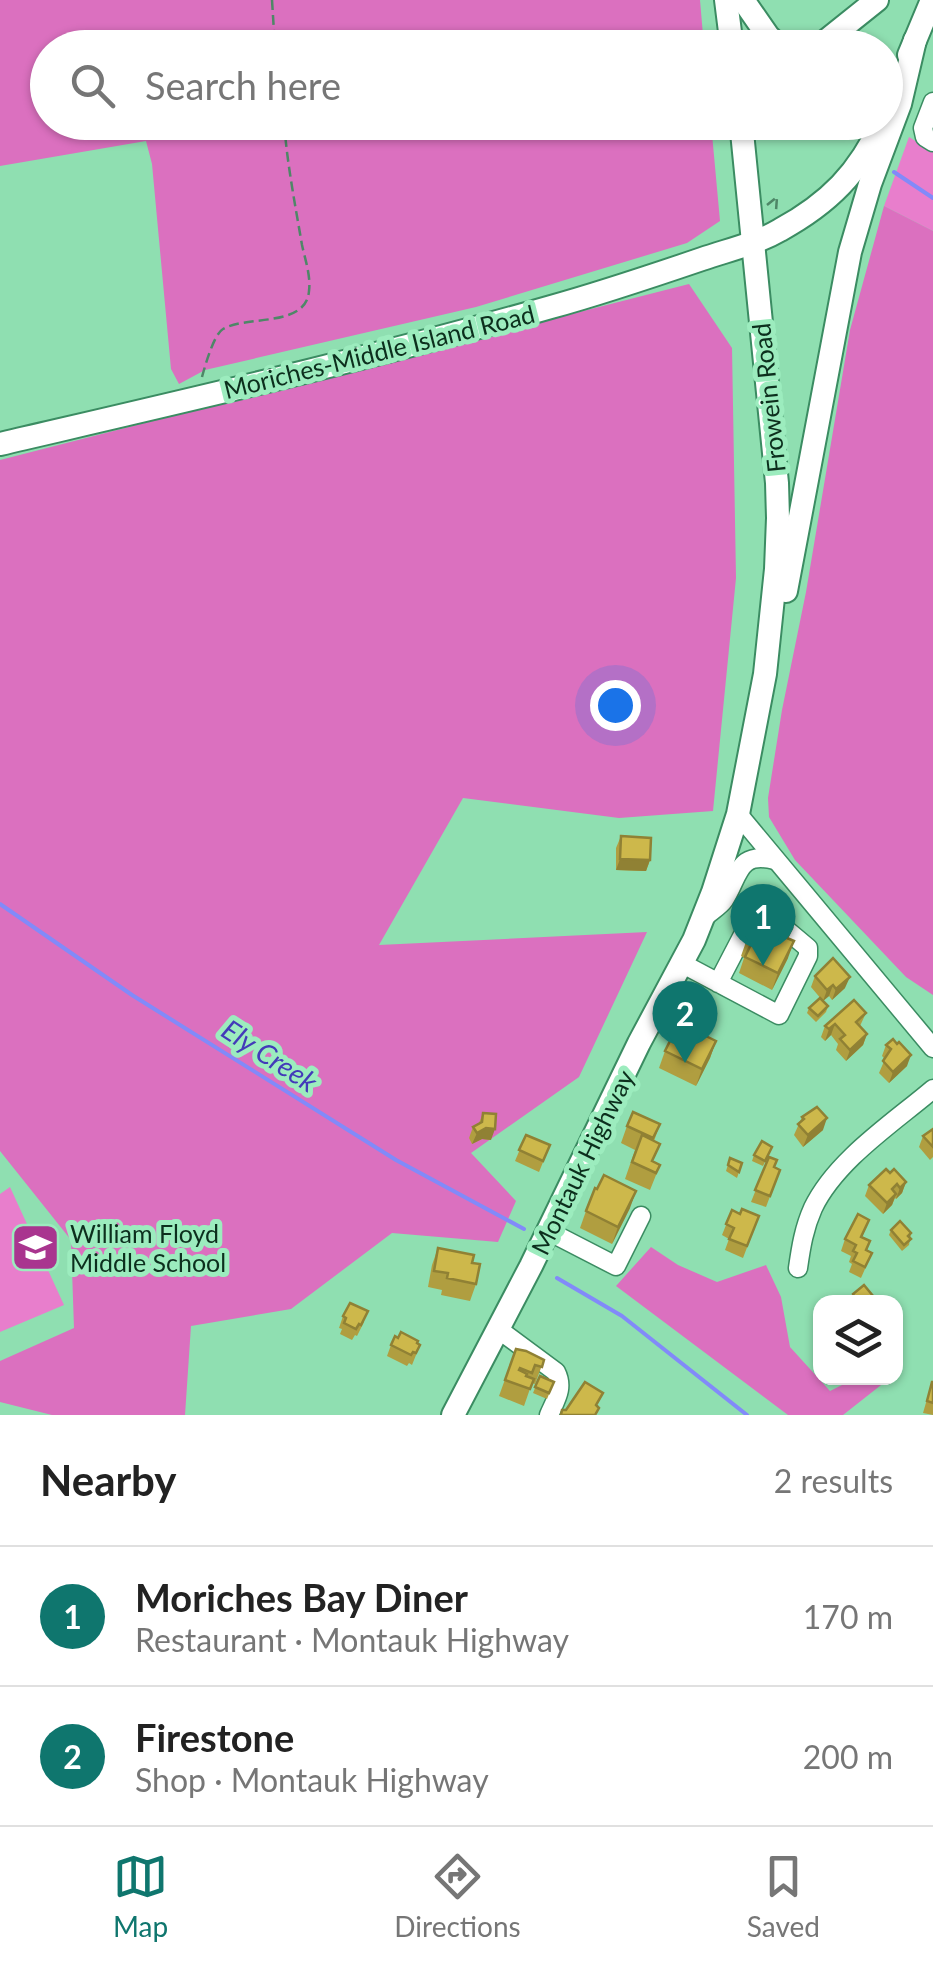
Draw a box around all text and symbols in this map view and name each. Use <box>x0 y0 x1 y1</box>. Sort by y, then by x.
search box <box>30 30 903 140</box>
icon: search <box>65 58 120 113</box>
text: Search here <box>145 62 341 108</box>
street label: Moriches-Middle Island Road <box>220 298 538 404</box>
street label: Frowein Road <box>745 322 791 474</box>
your location <box>590 680 641 731</box>
pin: 1 <box>730 884 796 966</box>
pin: 2 <box>652 980 718 1063</box>
water label: Ely Creek <box>216 1012 325 1099</box>
street label: Montauk Highway <box>524 1065 640 1259</box>
place label: William Floyd Middle School <box>70 1218 226 1277</box>
school or university icon: William Floyd Middle School <box>9 1221 61 1273</box>
map controls <box>813 1295 903 1385</box>
button: layers <box>813 1295 903 1385</box>
text: Nearby <box>40 1455 177 1505</box>
text: 2 results <box>774 1461 893 1500</box>
text: Moriches Bay Diner <box>135 1574 468 1620</box>
text: 1 <box>63 1597 82 1636</box>
text: 170 m <box>803 1597 893 1636</box>
text: Restaurant · Montauk Highway <box>135 1620 569 1659</box>
text: Firestone <box>135 1714 294 1760</box>
text: 2 <box>63 1737 82 1776</box>
text: 200 m <box>803 1737 893 1776</box>
text: Shop · Montauk Highway <box>135 1760 489 1799</box>
tab: Map <box>113 1849 168 1943</box>
tab: Directions <box>394 1849 521 1943</box>
tab: Saved <box>747 1849 820 1943</box>

